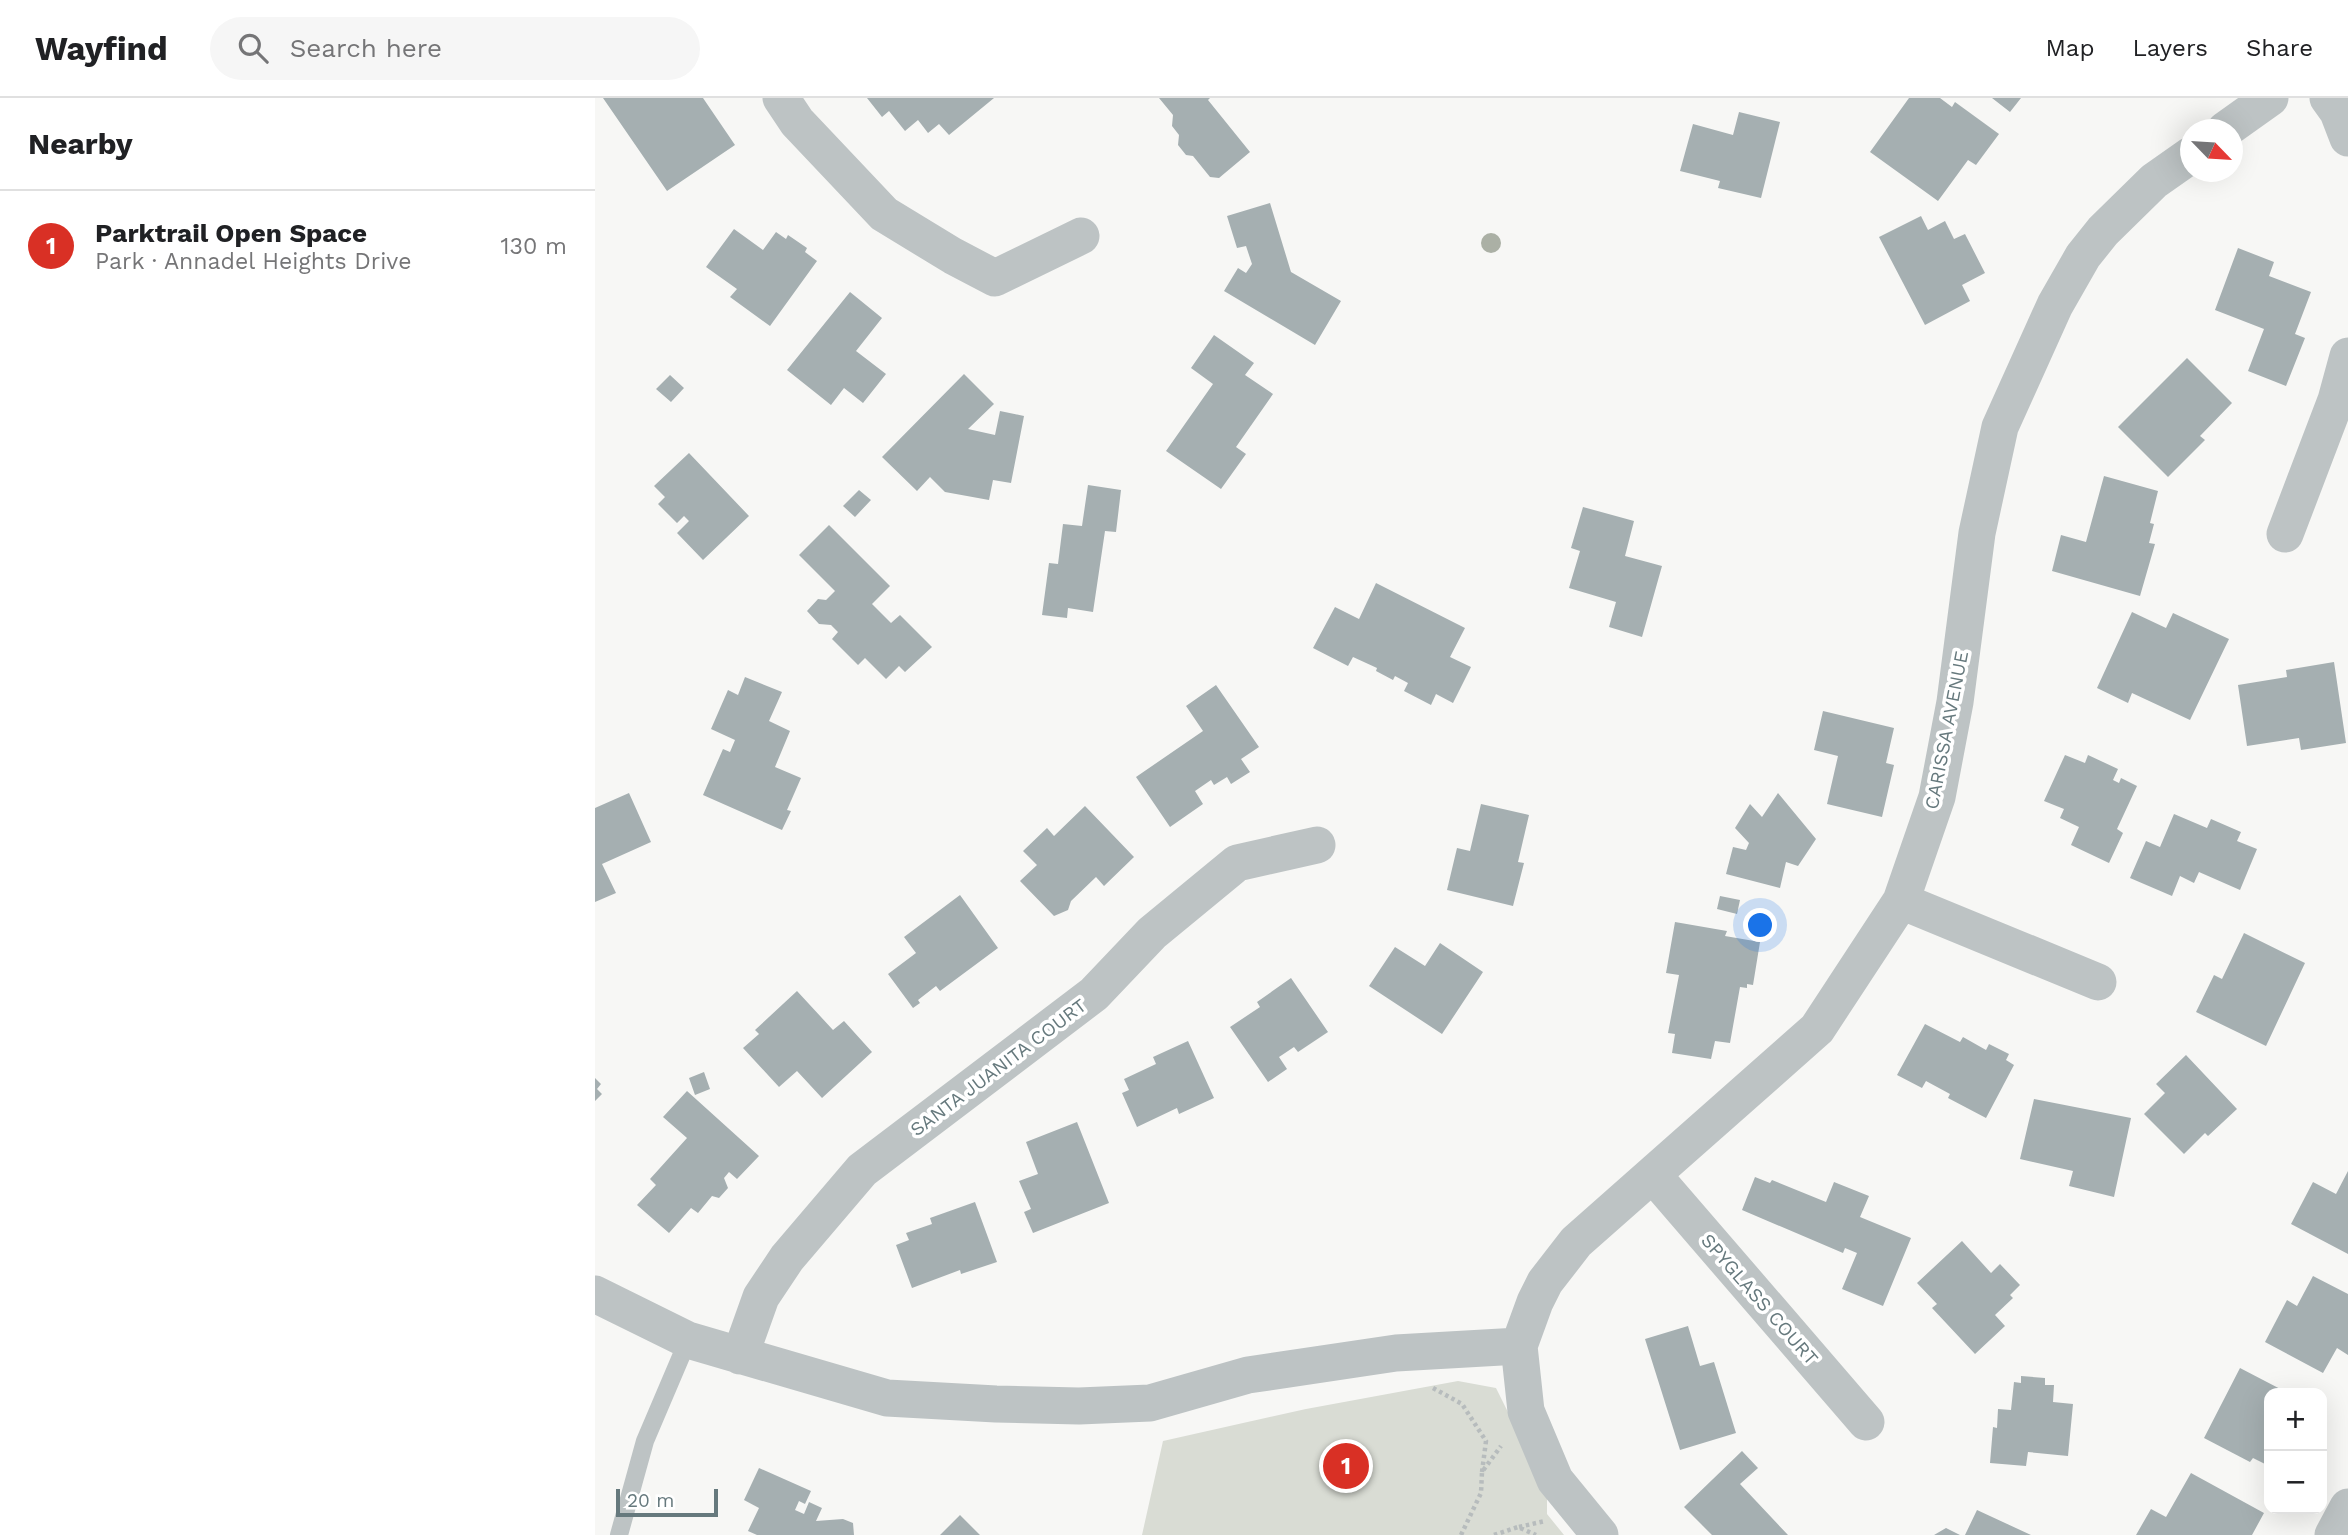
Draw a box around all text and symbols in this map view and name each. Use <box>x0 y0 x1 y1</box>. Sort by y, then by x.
search box <box>210 17 700 80</box>
text: Wayfind <box>35 29 168 68</box>
icon: search <box>234 29 272 67</box>
text: Search here <box>290 33 442 63</box>
text: Map <box>2046 34 2094 62</box>
text: Layers <box>2132 34 2208 62</box>
text: Share <box>2246 34 2313 62</box>
north arrow <box>2180 119 2243 182</box>
text: Nearby <box>28 126 133 161</box>
text: Parktrail Open Space <box>95 218 367 248</box>
text: 1 <box>46 233 56 260</box>
text: 130 m <box>501 233 567 260</box>
text: Park · Annadel Heights Drive <box>95 248 412 275</box>
street label: CARISSA AVENUE <box>1920 649 1973 811</box>
your location <box>1743 908 1777 942</box>
street label: SANTA JUANITA COURT <box>906 994 1091 1141</box>
street label: SPYGLASS COURT <box>1696 1229 1823 1370</box>
map controls <box>2264 1388 2327 1514</box>
button: + <box>2264 1388 2327 1451</box>
pin: 1 <box>1323 1440 1369 1492</box>
button: − <box>2264 1451 2327 1514</box>
scale bar <box>616 1486 717 1518</box>
text: 20 m <box>627 1489 674 1512</box>

